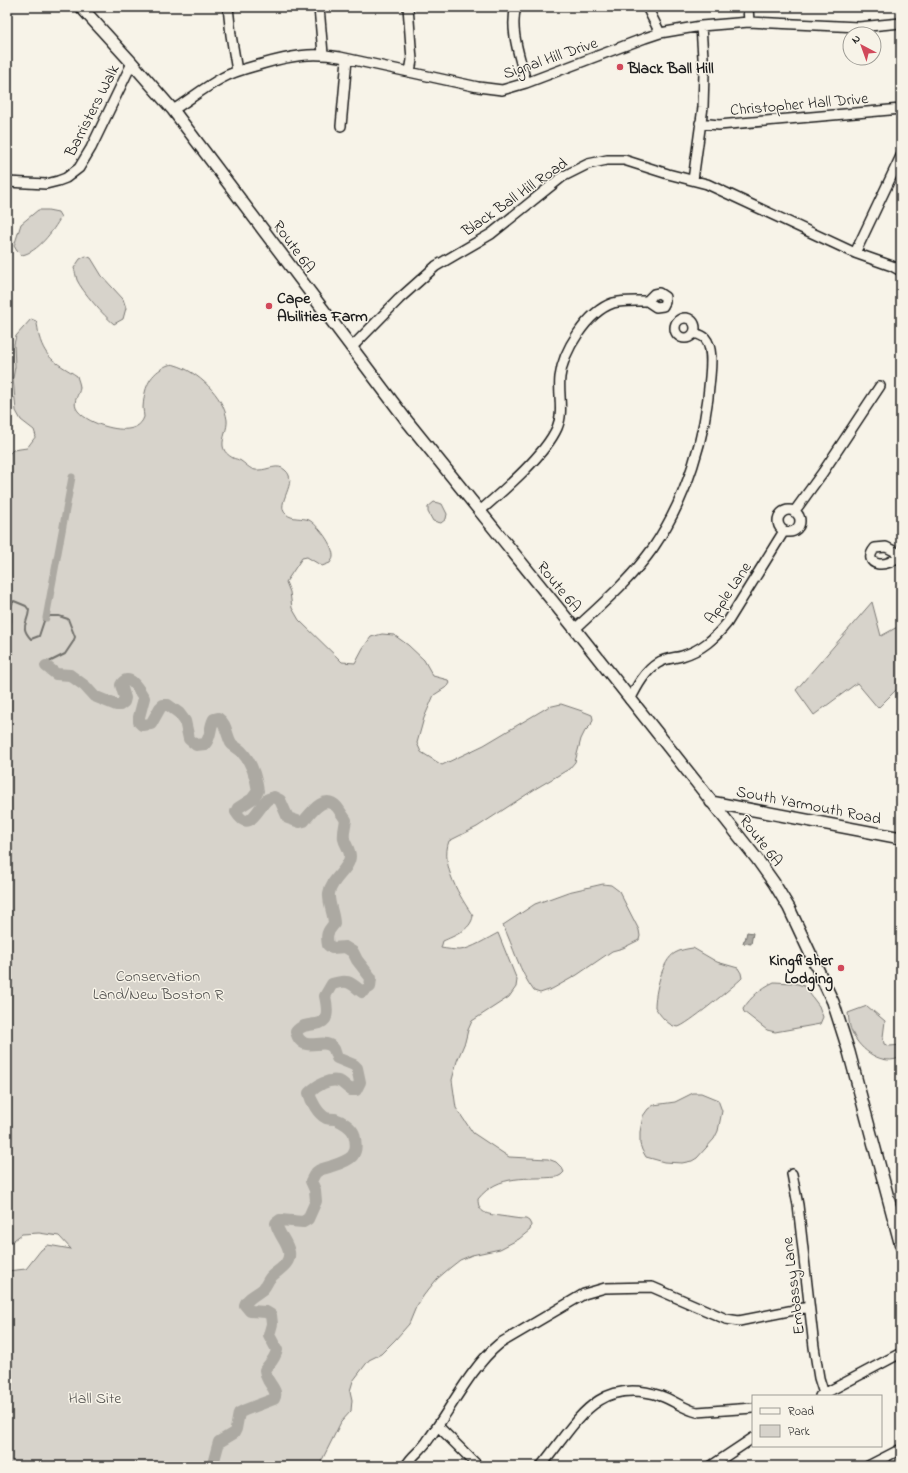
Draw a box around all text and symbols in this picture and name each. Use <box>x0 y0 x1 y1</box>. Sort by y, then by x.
north arrow <box>842 26 882 66</box>
street label: Signal Hill Drive <box>500 31 602 86</box>
text: N <box>848 31 864 48</box>
place label: Black Ball Hill <box>627 57 714 81</box>
street label: Barristers Walk <box>59 60 127 162</box>
marker: Black Ball Hill <box>615 62 625 72</box>
street label: Christopher Hall Drive <box>729 87 870 123</box>
street label: Black Ball Hill Road <box>456 152 573 244</box>
street label: Route 6A <box>266 216 321 278</box>
place label: Cape Abilities Farm <box>277 287 368 329</box>
marker: Cape Abilities Farm <box>264 301 274 311</box>
street label: Route 6A <box>530 557 587 618</box>
street label: Apple Lane <box>699 557 759 629</box>
street label: South Yarmouth Road <box>734 780 883 832</box>
street label: Route 6A <box>733 810 788 872</box>
place label: Kingfisher Lodging <box>769 949 834 992</box>
marker: Kingfisher Lodging <box>836 963 846 973</box>
park label: Conservation Land/New Boston R <box>93 965 223 1007</box>
street label: Embassy Lane <box>776 1235 812 1336</box>
park label: Hall Site <box>68 1387 122 1411</box>
legend <box>752 1395 882 1447</box>
text: Road <box>788 1403 814 1421</box>
text: Park <box>788 1423 810 1441</box>

